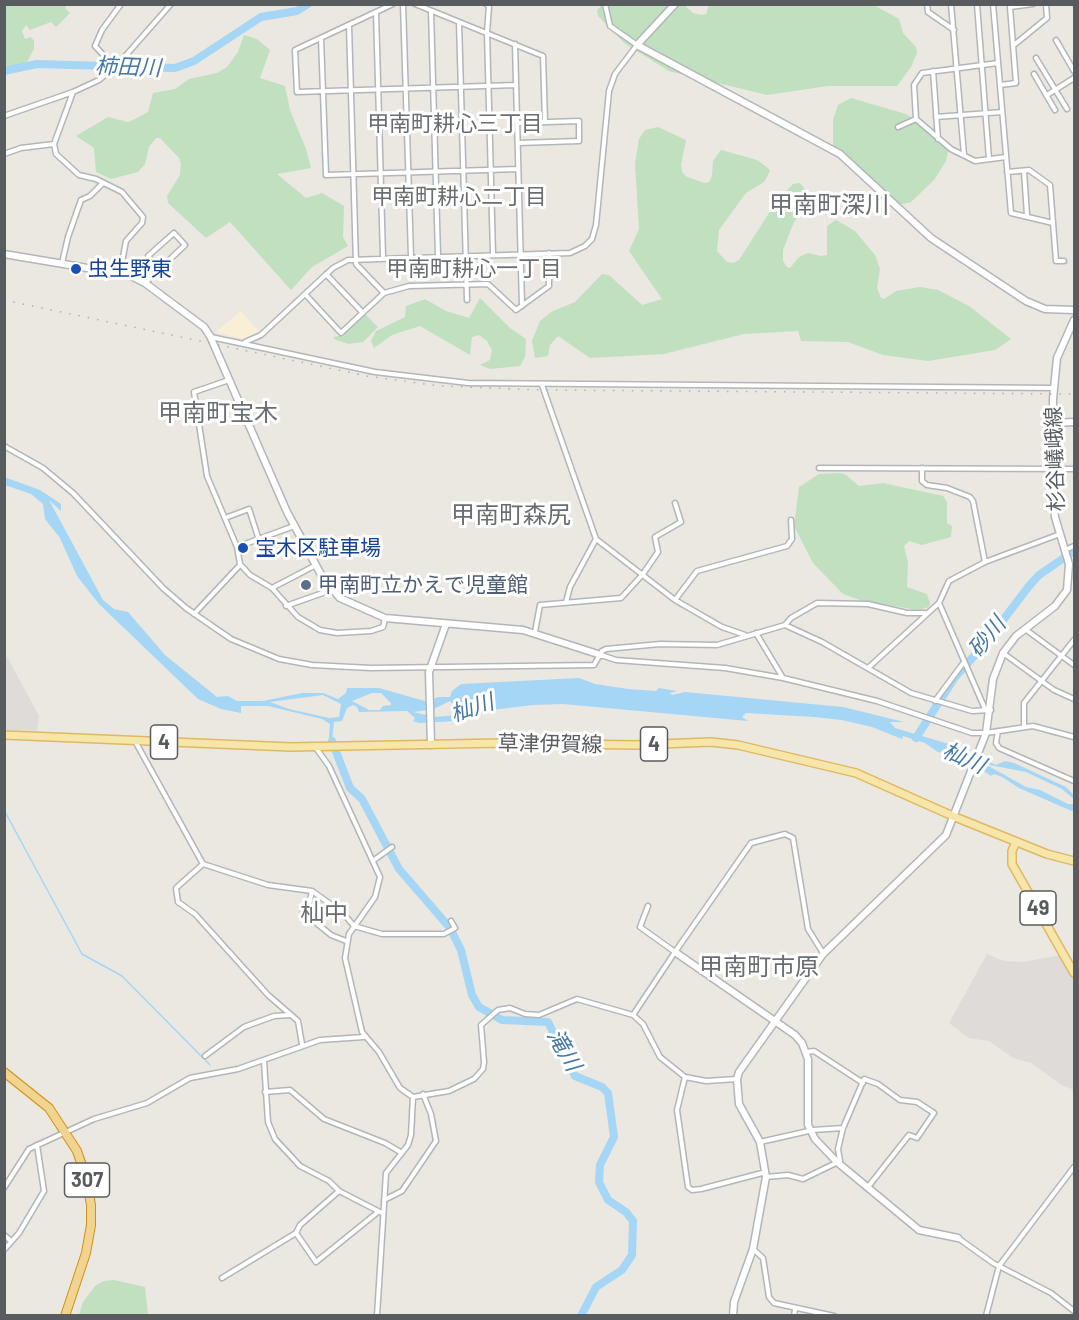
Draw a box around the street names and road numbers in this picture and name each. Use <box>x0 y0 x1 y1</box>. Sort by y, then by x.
street label: 杉谷嶬峨線 <box>1041 406 1069 512</box>
road number: 4 <box>150 725 178 759</box>
road number: 4 <box>640 727 668 761</box>
street label: 草津伊賀線 <box>497 730 603 758</box>
road number: 49 <box>1020 891 1056 925</box>
road number: 307 <box>64 1163 110 1197</box>

